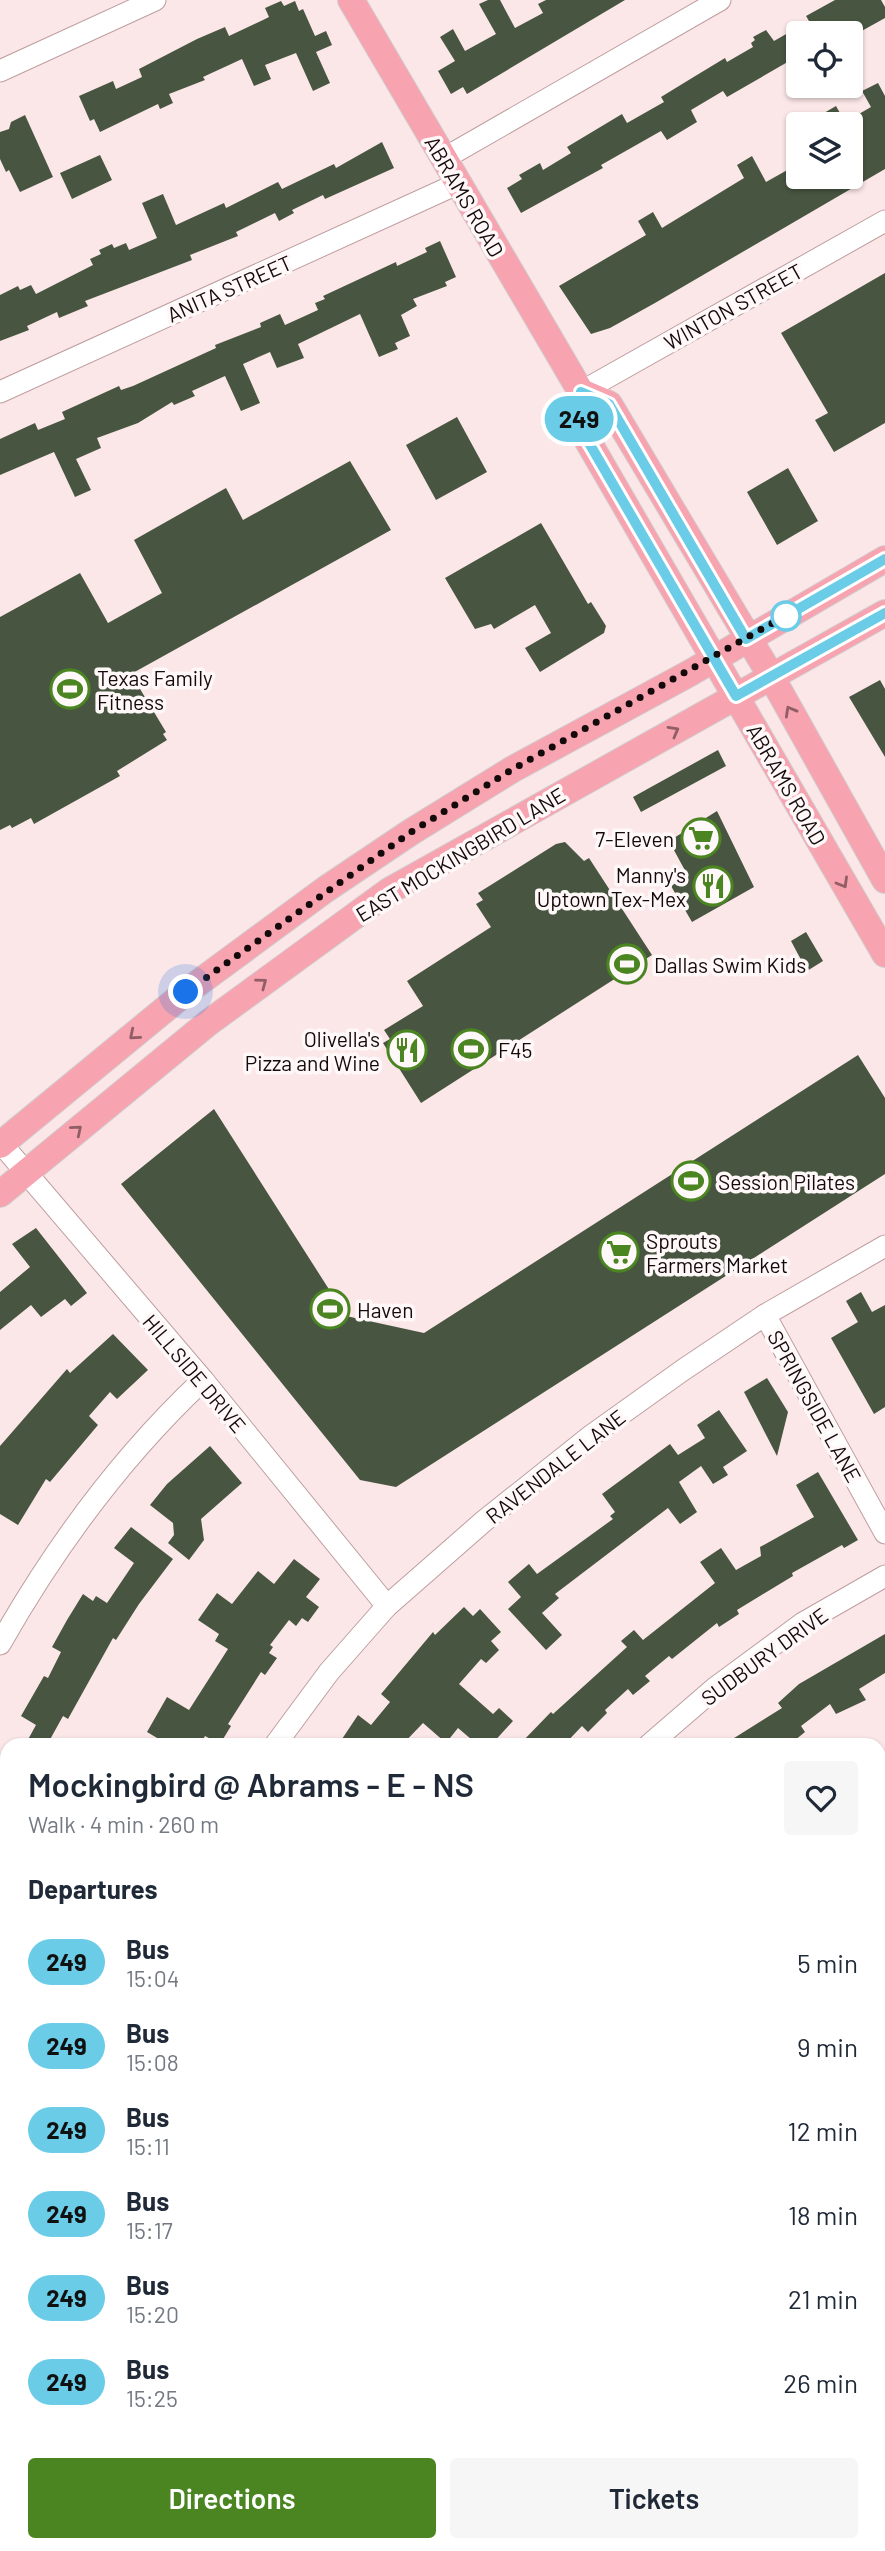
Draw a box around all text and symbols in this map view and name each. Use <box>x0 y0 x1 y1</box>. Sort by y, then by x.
map controls <box>786 21 863 189</box>
button: locate <box>786 21 863 98</box>
button: layers <box>786 112 863 189</box>
street label: ABRAMS ROAD <box>420 131 510 261</box>
street label: ANITA STREET <box>163 249 295 327</box>
street label: WINTON STREET <box>659 258 807 354</box>
line badge: 249 <box>539 396 619 442</box>
text: 249 <box>559 404 599 433</box>
unlabelled marker <box>771 601 801 631</box>
place label: Texas Family Fitness <box>97 665 213 714</box>
sports icon: Texas Family Fitness <box>49 668 91 710</box>
one-way arrow <box>785 705 798 718</box>
street label: ABRAMS ROAD <box>742 719 832 849</box>
one-way arrow <box>666 726 679 739</box>
street label: EAST MOCKINGBIRD LANE <box>351 782 569 926</box>
supermarket icon: 7-Eleven <box>680 817 722 859</box>
place label: 7-Eleven <box>595 826 674 851</box>
place label: Manny's Uptown Tex-Mex <box>537 862 686 911</box>
restaurant icon: Manny's Uptown Tex-Mex <box>692 865 734 907</box>
one-way arrow <box>835 875 848 888</box>
sports icon: Dallas Swim Kids <box>606 943 648 985</box>
place label: Dallas Swim Kids <box>654 952 806 977</box>
your location <box>168 974 203 1009</box>
one-way arrow <box>255 978 267 991</box>
place label: Olivella's Pizza and Wine <box>245 1026 380 1075</box>
one-way arrow <box>129 1027 142 1039</box>
sports icon: F45 <box>450 1028 492 1070</box>
restaurant icon: Olivella's Pizza and Wine <box>386 1029 428 1071</box>
place label: F45 <box>498 1037 532 1062</box>
one-way arrow <box>69 1125 82 1138</box>
sports icon: Session Pilates <box>670 1160 712 1202</box>
place label: Session Pilates <box>718 1169 855 1194</box>
place label: Sprouts Farmers Market <box>646 1228 788 1277</box>
supermarket icon: Sprouts Farmers Market <box>598 1231 640 1273</box>
sports icon: Haven <box>309 1288 351 1330</box>
place label: Haven <box>357 1297 413 1322</box>
street label: HILLSIDE DRIVE <box>138 1309 252 1437</box>
street label: SPRINGSIDE LANE <box>763 1326 867 1486</box>
street label: RAVENDALE LANE <box>480 1404 630 1528</box>
street label: SUDBURY DRIVE <box>696 1602 832 1710</box>
button: heart <box>784 1761 858 1835</box>
text: Mockingbird @ Abrams - E - NS <box>28 1764 474 1804</box>
text: Walk · 4 min · 260 m <box>28 1810 219 1838</box>
text: Departures <box>28 1873 158 1904</box>
text: Bus <box>126 1933 169 1964</box>
text: 249 <box>46 1947 87 1976</box>
text: 5 min <box>797 1947 858 1978</box>
text: 15:04 <box>126 1964 179 1992</box>
text: Bus <box>126 2017 169 2048</box>
text: 249 <box>46 2031 87 2060</box>
text: 9 min <box>797 2031 858 2062</box>
text: 15:08 <box>126 2048 179 2076</box>
text: Bus <box>126 2101 169 2132</box>
text: 249 <box>46 2115 87 2144</box>
text: 12 min <box>788 2115 858 2146</box>
text: 15:11 <box>126 2132 170 2160</box>
text: Bus <box>126 2185 169 2216</box>
text: 249 <box>46 2199 87 2228</box>
text: 18 min <box>788 2199 858 2230</box>
text: 15:17 <box>126 2216 173 2244</box>
text: Bus <box>126 2269 169 2300</box>
text: 249 <box>46 2283 87 2312</box>
text: 21 min <box>788 2283 858 2314</box>
text: 15:20 <box>126 2300 179 2328</box>
text: Bus <box>126 2353 169 2384</box>
text: 249 <box>46 2367 87 2396</box>
text: 26 min <box>783 2367 858 2398</box>
text: 15:25 <box>126 2384 178 2412</box>
button: Directions <box>28 2458 436 2538</box>
button: Tickets <box>450 2458 858 2538</box>

